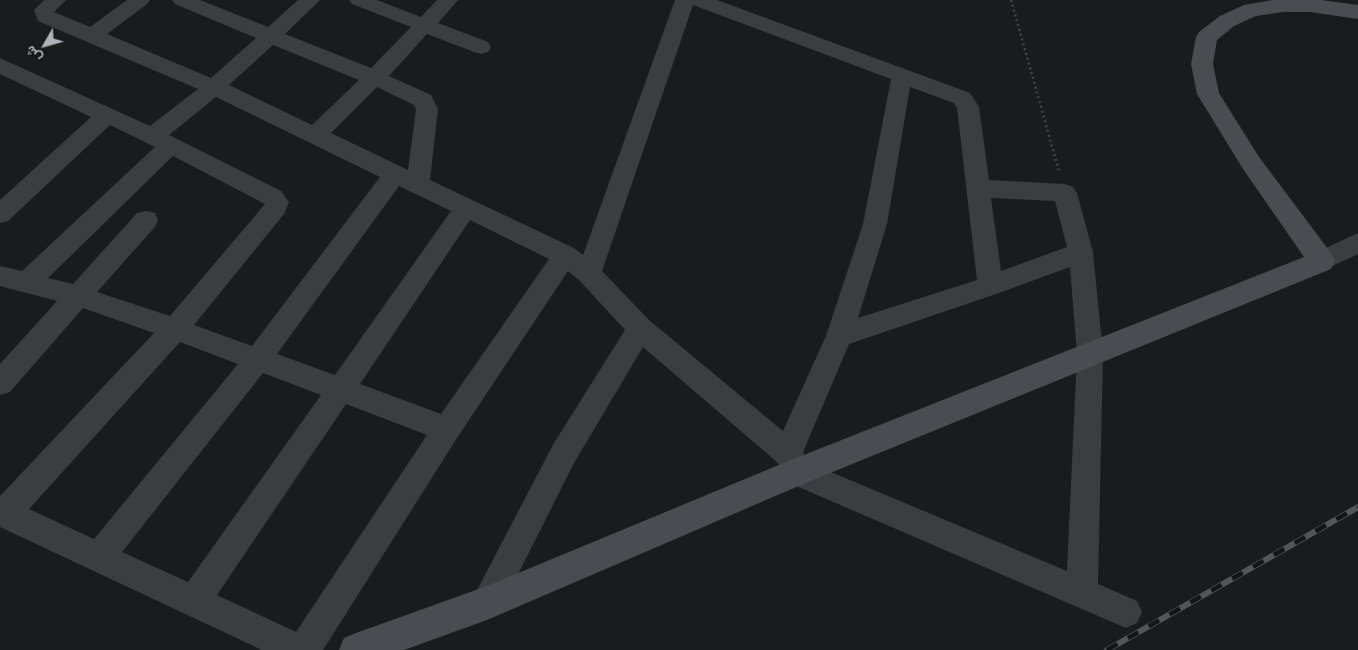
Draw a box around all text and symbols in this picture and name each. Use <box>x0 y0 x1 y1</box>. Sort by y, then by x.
north arrow <box>20 20 70 70</box>
text: ش <box>21 43 45 66</box>

